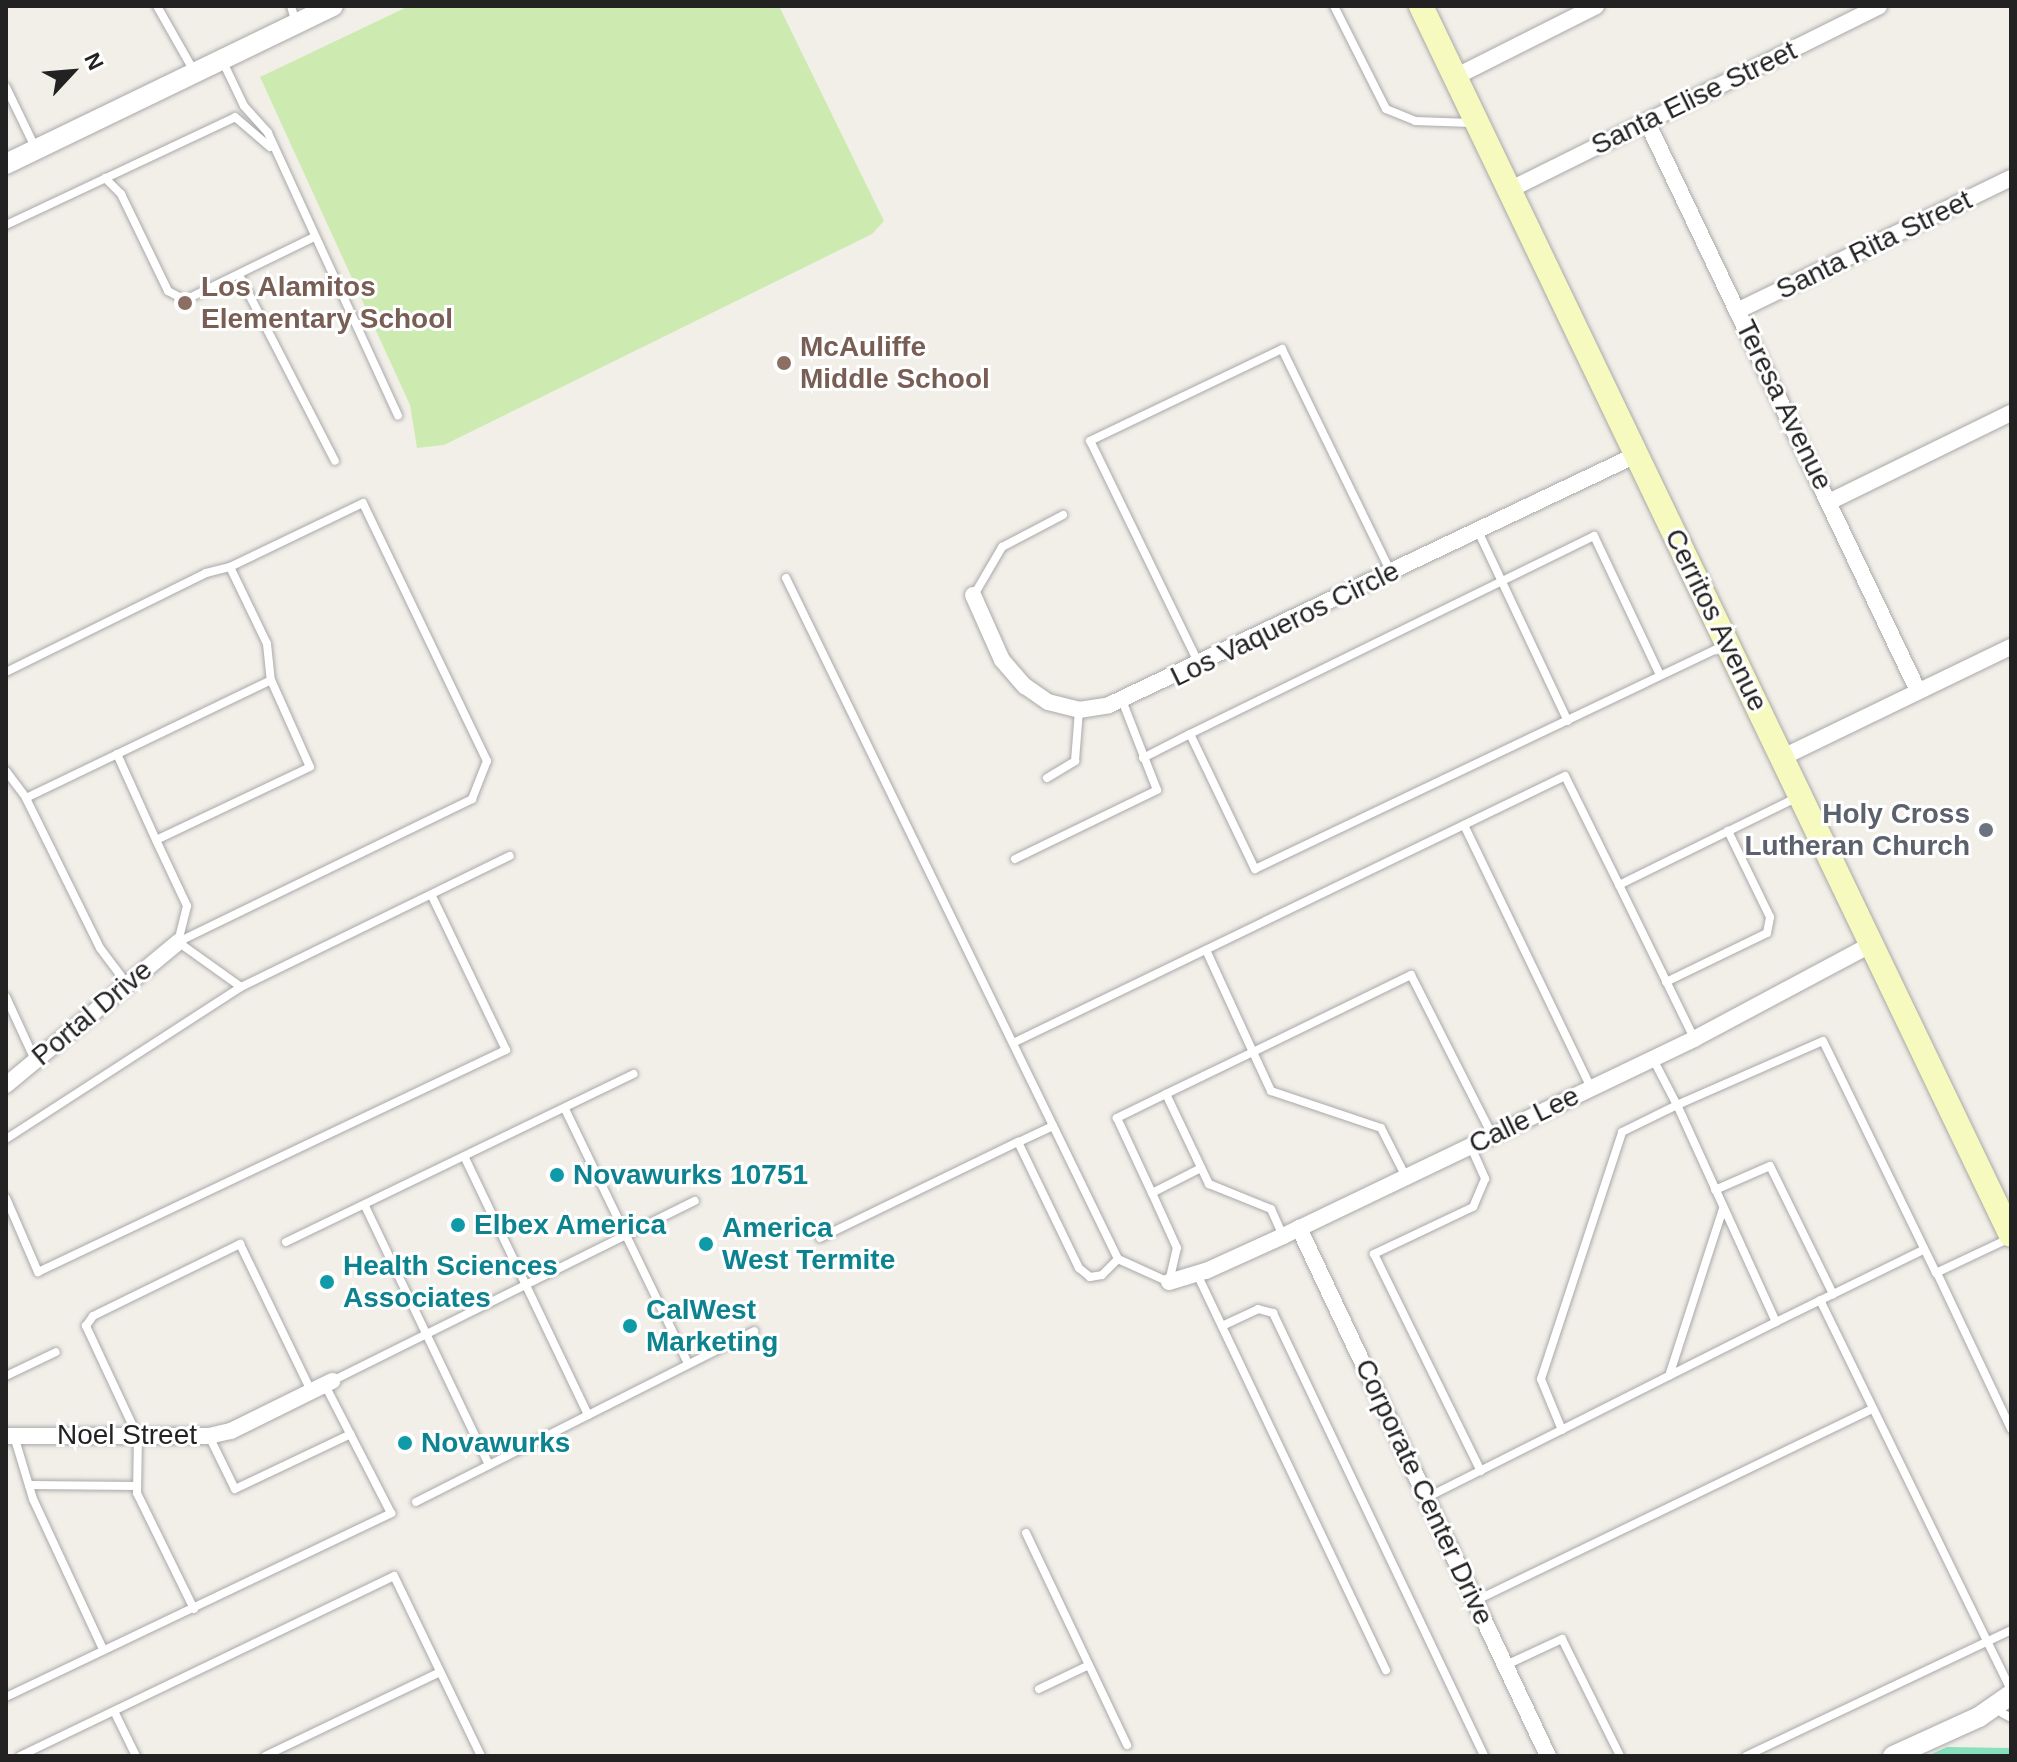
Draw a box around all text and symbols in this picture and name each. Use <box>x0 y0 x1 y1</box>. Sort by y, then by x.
north arrow <box>32 32 112 112</box>
street label: Santa Elise Street <box>1586 34 1802 162</box>
text: N <box>79 49 109 74</box>
street label: Santa Rita Street <box>1771 183 1977 307</box>
place label: Los Alamitos Elementary School <box>201 270 453 336</box>
marker: Los Alamitos Elementary School <box>176 294 194 312</box>
street label: Teresa Avenue <box>1728 314 1840 496</box>
place label: McAuliffe Middle School <box>800 330 990 396</box>
marker: McAuliffe Middle School <box>775 354 793 372</box>
street label: Cerritos Avenue <box>1657 523 1775 717</box>
street label: Los Vaqueros Circle <box>1165 554 1405 694</box>
place label: Holy Cross Lutheran Church <box>1744 797 1970 863</box>
marker: Holy Cross Lutheran Church <box>1977 821 1995 839</box>
street label: Portal Drive <box>25 953 159 1073</box>
street label: Calle Lee <box>1463 1079 1585 1161</box>
place label: Novawurks 10751 <box>573 1158 808 1192</box>
marker: Novawurks 10751 <box>548 1166 566 1184</box>
place label: Elbex America <box>474 1208 667 1242</box>
place label: America West Termite <box>722 1211 895 1277</box>
marker: Elbex America <box>449 1216 467 1234</box>
marker: America West Termite <box>697 1235 715 1253</box>
place label: Health Sciences Associates <box>343 1249 558 1315</box>
marker: Health Sciences Associates <box>318 1273 336 1291</box>
place label: CalWest Marketing <box>646 1293 778 1359</box>
marker: CalWest Marketing <box>621 1317 639 1335</box>
street label: Corporate Center Drive <box>1348 1354 1500 1630</box>
street label: Noel Street <box>57 1418 197 1452</box>
place label: Novawurks <box>421 1426 570 1460</box>
marker: Novawurks <box>396 1434 414 1452</box>

